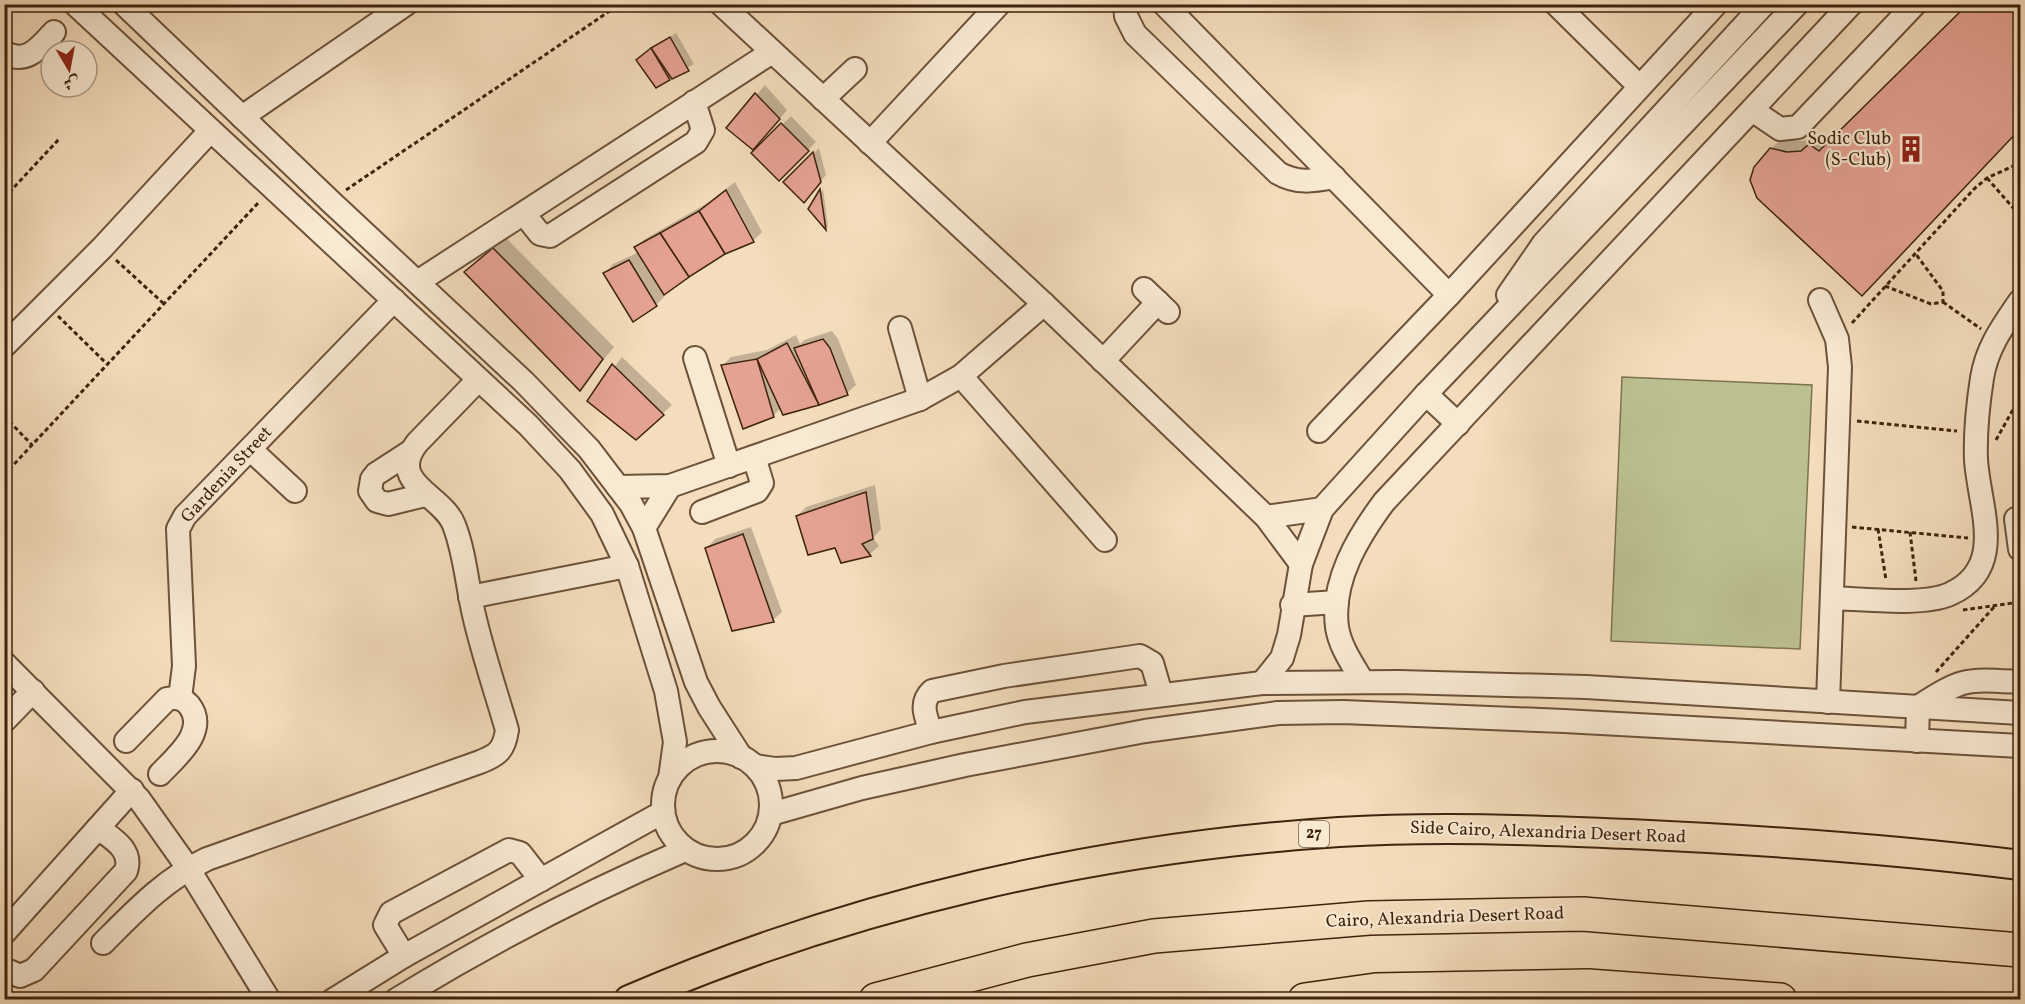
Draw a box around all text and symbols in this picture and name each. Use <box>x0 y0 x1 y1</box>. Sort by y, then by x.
north arrow <box>39 39 99 99</box>
text: ش <box>62 70 81 94</box>
place label: Sodic Club (S-Club) <box>1807 127 1891 173</box>
building icon: Sodic Club (S-Club) <box>1896 134 1926 164</box>
street label: Gardenia Street <box>175 421 279 529</box>
street label: Side Cairo, Alexandria Desert Road <box>1409 816 1687 850</box>
road number: 27 <box>1299 821 1329 847</box>
street label: Cairo, Alexandria Desert Road <box>1325 901 1565 935</box>

